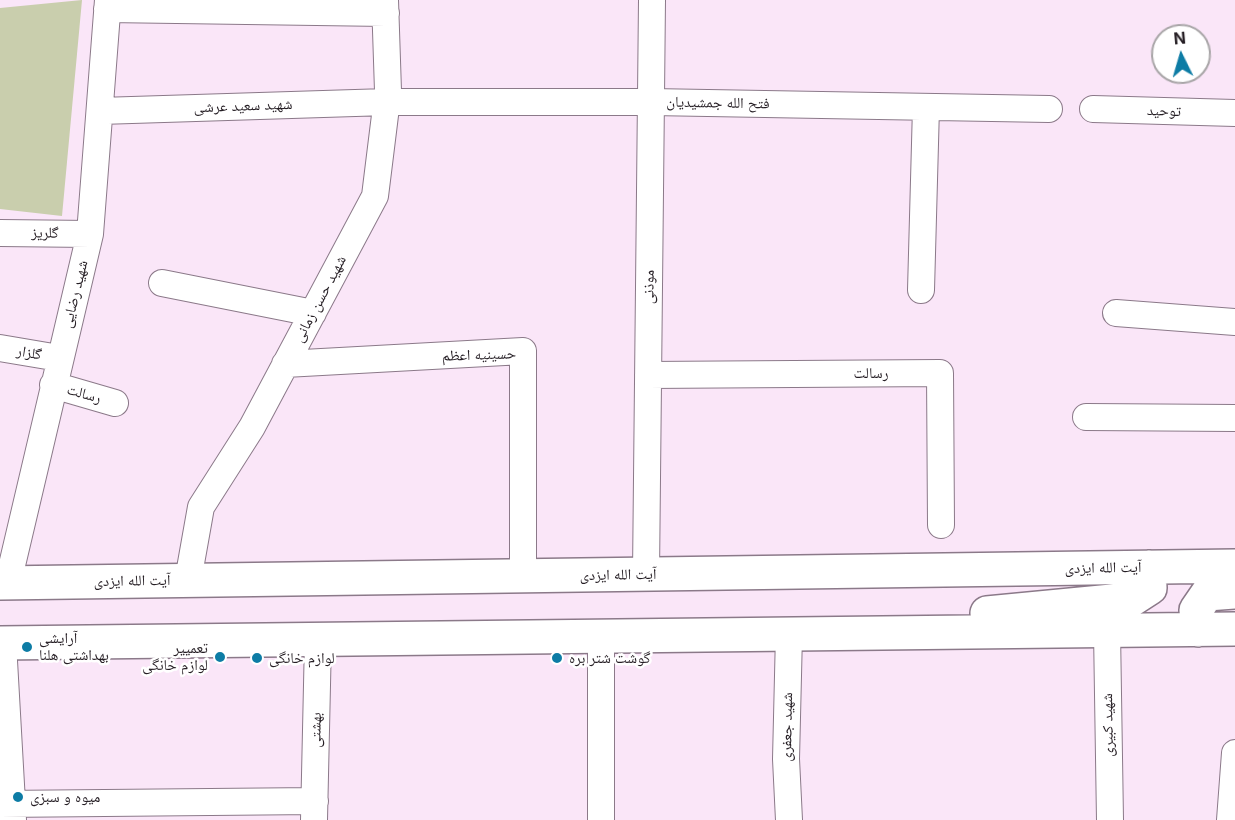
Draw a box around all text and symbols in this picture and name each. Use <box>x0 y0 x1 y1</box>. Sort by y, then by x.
north arrow <box>1151 24 1211 84</box>
text: N <box>1173 28 1187 49</box>
street label: فتح الله جمشیدیان <box>666 93 770 113</box>
street label: شهید سعید عرشی <box>193 95 293 117</box>
street label: توحید <box>1147 101 1181 121</box>
street label: گلریز <box>31 224 59 242</box>
street label: شهید حسن زمانی <box>290 253 350 345</box>
street label: شهید رضایی <box>58 258 92 330</box>
street label: موذنی <box>640 270 658 304</box>
street label: گلزار <box>15 342 43 364</box>
street label: حسینیه اعظم <box>442 345 516 365</box>
street label: رسالت <box>854 364 888 382</box>
street label: رسالت <box>65 381 103 407</box>
street label: آیت الله ایزدی <box>1064 558 1142 578</box>
street label: آیت الله ایزدی <box>579 565 657 585</box>
street label: آیت الله ایزدی <box>93 571 171 591</box>
place label: آرایشی بهداشتی هلنا <box>39 629 109 664</box>
place label: تعمییر لوازم خانگی <box>142 639 208 674</box>
marker: آرایشی بهداشتی هلنا <box>20 640 34 654</box>
place label: لوازم خانگی <box>269 649 335 667</box>
place label: گوشت شتر بره <box>569 649 650 667</box>
marker: تعمییر لوازم خانگی <box>213 650 227 664</box>
marker: لوازم خانگی <box>250 651 264 665</box>
marker: گوشت شتر بره <box>550 651 564 665</box>
street label: شهید جعفری <box>777 692 797 762</box>
street label: شهید کبیری <box>1098 693 1118 757</box>
street label: بهشتی <box>307 712 325 748</box>
place label: میوه و سبزی <box>30 788 100 806</box>
marker: میوه و سبزی <box>11 790 25 804</box>

